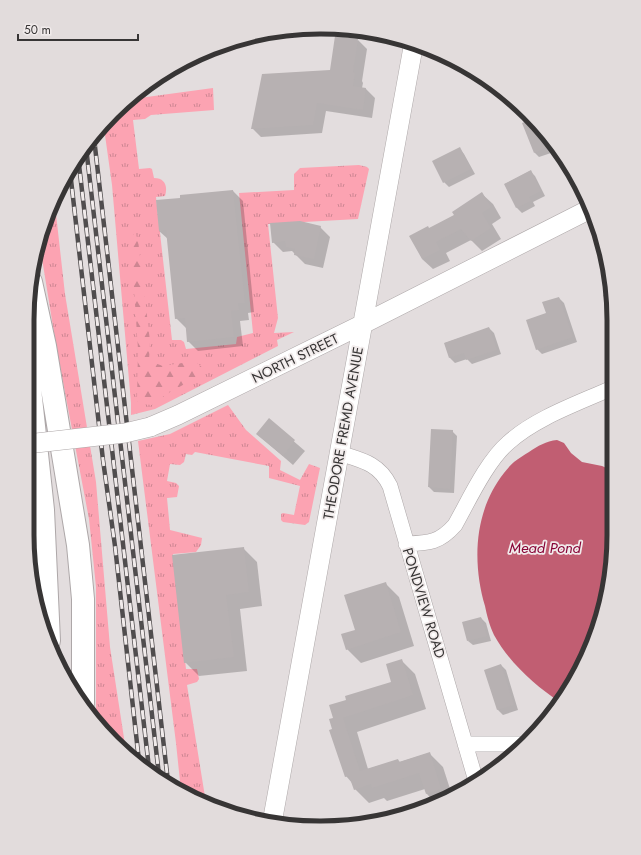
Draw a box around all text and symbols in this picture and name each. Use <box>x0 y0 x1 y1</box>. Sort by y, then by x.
scale bar <box>18 16 138 42</box>
text: 50 m <box>24 21 51 39</box>
street label: NORTH STREET <box>248 328 342 388</box>
street label: THEODORE FREMD AVENUE <box>318 345 368 521</box>
water label: Mead Pond <box>509 537 582 559</box>
street label: PONDVIEW ROAD <box>398 545 450 661</box>

